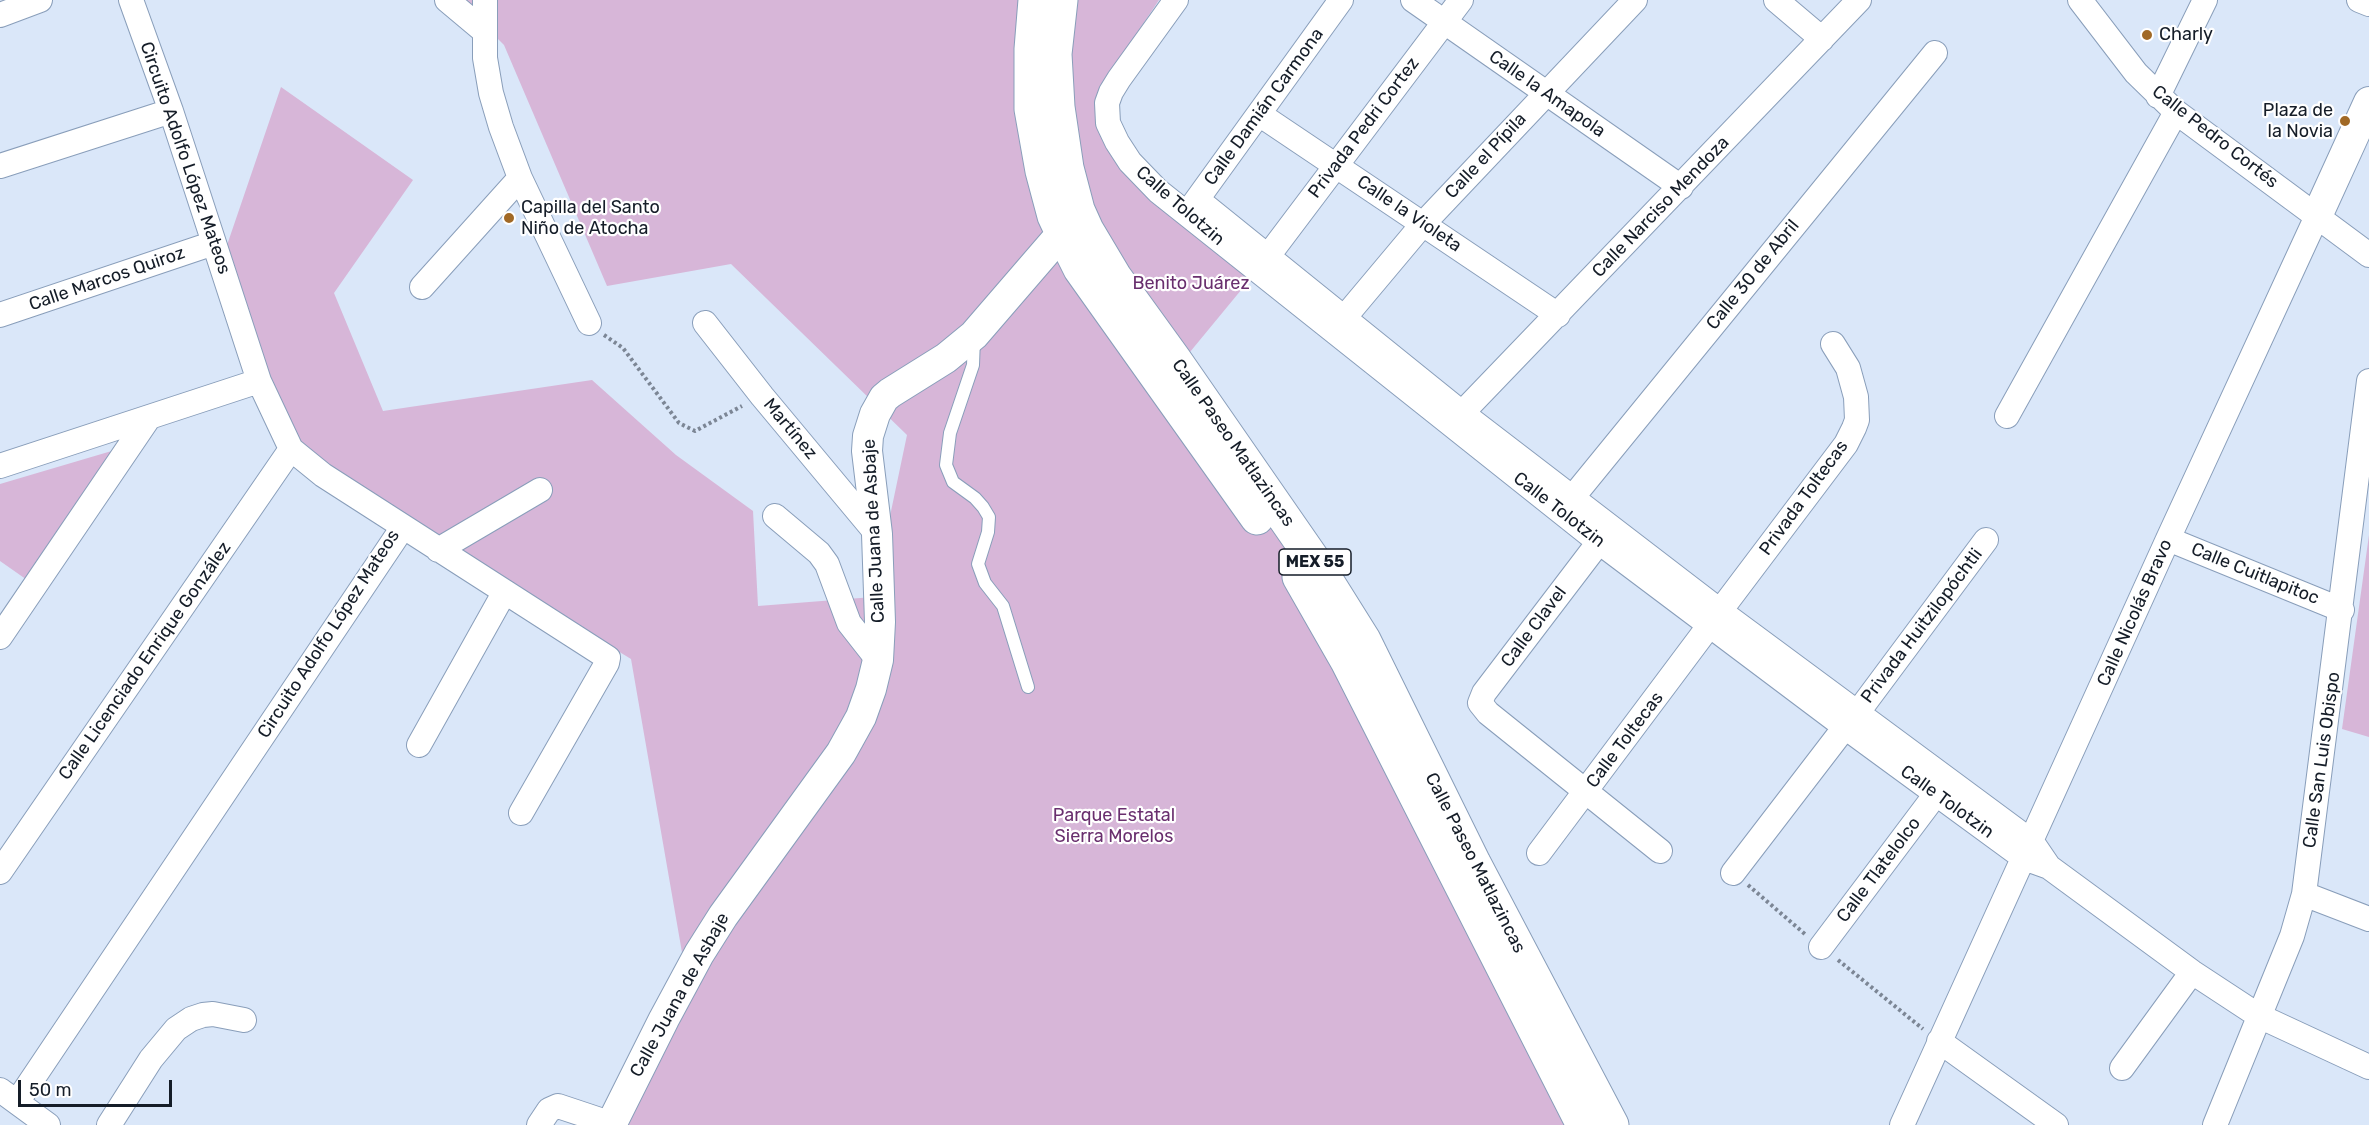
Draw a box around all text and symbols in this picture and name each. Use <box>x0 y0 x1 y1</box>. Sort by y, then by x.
street label: Calle Damián Carmona <box>1200 24 1328 190</box>
place label: Charly <box>2159 24 2213 46</box>
marker: Charly <box>2140 28 2154 42</box>
street label: Circuito Adolfo López Mateos <box>135 39 235 277</box>
street label: Calle la Amapola <box>1485 46 1609 142</box>
street label: Privada Pedri Cortez <box>1304 53 1424 203</box>
street label: Calle Pedro Cortés <box>2148 81 2282 193</box>
place label: Plaza de la Novia <box>2263 100 2333 142</box>
street label: Calle el Pípila <box>1441 109 1531 203</box>
marker: Plaza de la Novia <box>2338 114 2352 128</box>
street label: Calle Narciso Mendoza <box>1588 132 1734 282</box>
street label: Calle Tolotzin <box>1131 162 1229 250</box>
street label: Calle la Violeta <box>1353 171 1465 257</box>
place label: Capilla del Santo Niño de Atocha <box>521 197 660 240</box>
marker: Capilla del Santo Niño de Atocha <box>502 211 516 225</box>
street label: Calle 30 de Abril <box>1702 216 1804 334</box>
street label: Calle Marcos Quiroz <box>26 242 188 316</box>
park label: Benito Juárez <box>1132 273 1250 295</box>
street label: Calle Paseo Matlazincas <box>1167 355 1299 531</box>
street label: Martínez <box>758 394 822 464</box>
street label: Privada Toltecas <box>1755 436 1853 560</box>
street label: Calle Juana de Asbaje <box>858 438 890 624</box>
street label: Calle Tolotzin <box>1509 468 1609 552</box>
street label: Circuito Adolfo López Mateos <box>253 526 405 742</box>
street label: Calle Nicolás Bravo <box>2093 536 2177 690</box>
street label: Calle Licenciado Enrique González <box>54 538 236 784</box>
street label: Calle Cuitlapitoc <box>2188 538 2322 610</box>
street label: Privada Huitzilopóchtli <box>1857 544 1987 708</box>
road number: MEX 55 <box>1279 549 1351 575</box>
street label: Calle Clavel <box>1497 582 1571 672</box>
street label: Calle San Luis Obispo <box>2299 670 2345 850</box>
street label: Calle Toltecas <box>1582 688 1668 792</box>
street label: Calle Tolotzin <box>1896 761 1998 843</box>
street label: Calle Paseo Matlazincas <box>1420 769 1530 957</box>
park label: Parque Estatal Sierra Morelos <box>1053 805 1175 848</box>
street label: Calle Tlatelolco <box>1832 813 1926 927</box>
street label: Calle Juana de Asbaje <box>626 909 734 1081</box>
scale bar <box>21 1068 176 1106</box>
text: 50 m <box>29 1079 72 1101</box>

